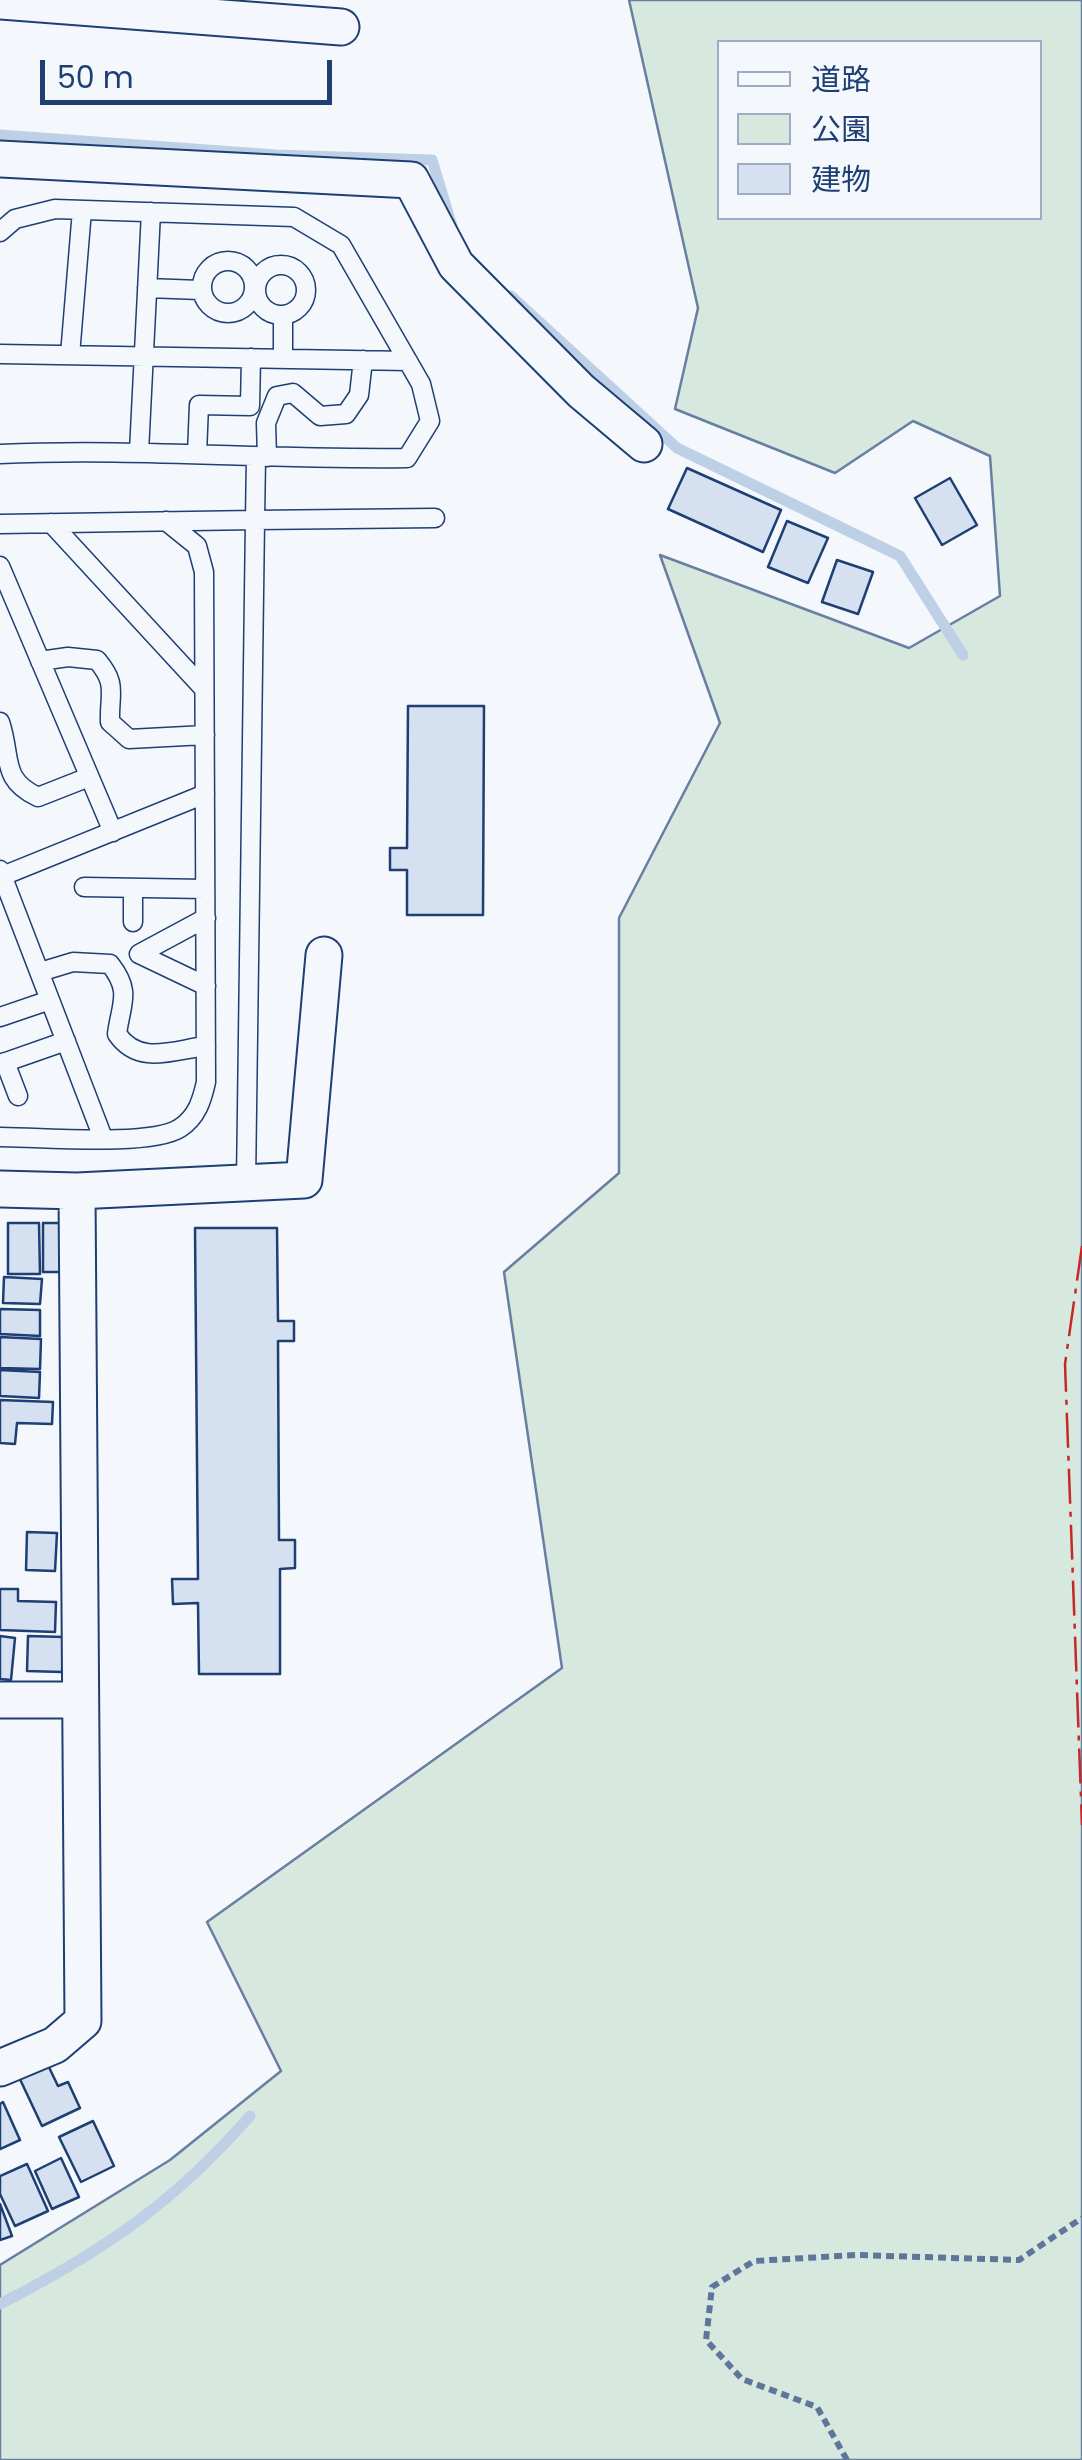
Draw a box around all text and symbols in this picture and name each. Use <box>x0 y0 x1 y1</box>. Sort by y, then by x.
scale bar <box>45 40 338 102</box>
legend <box>717 40 1042 220</box>
text: 50 m <box>57 56 134 99</box>
text: 道路 <box>811 58 871 101</box>
text: 公園 <box>811 108 871 151</box>
text: 建物 <box>811 158 871 201</box>

